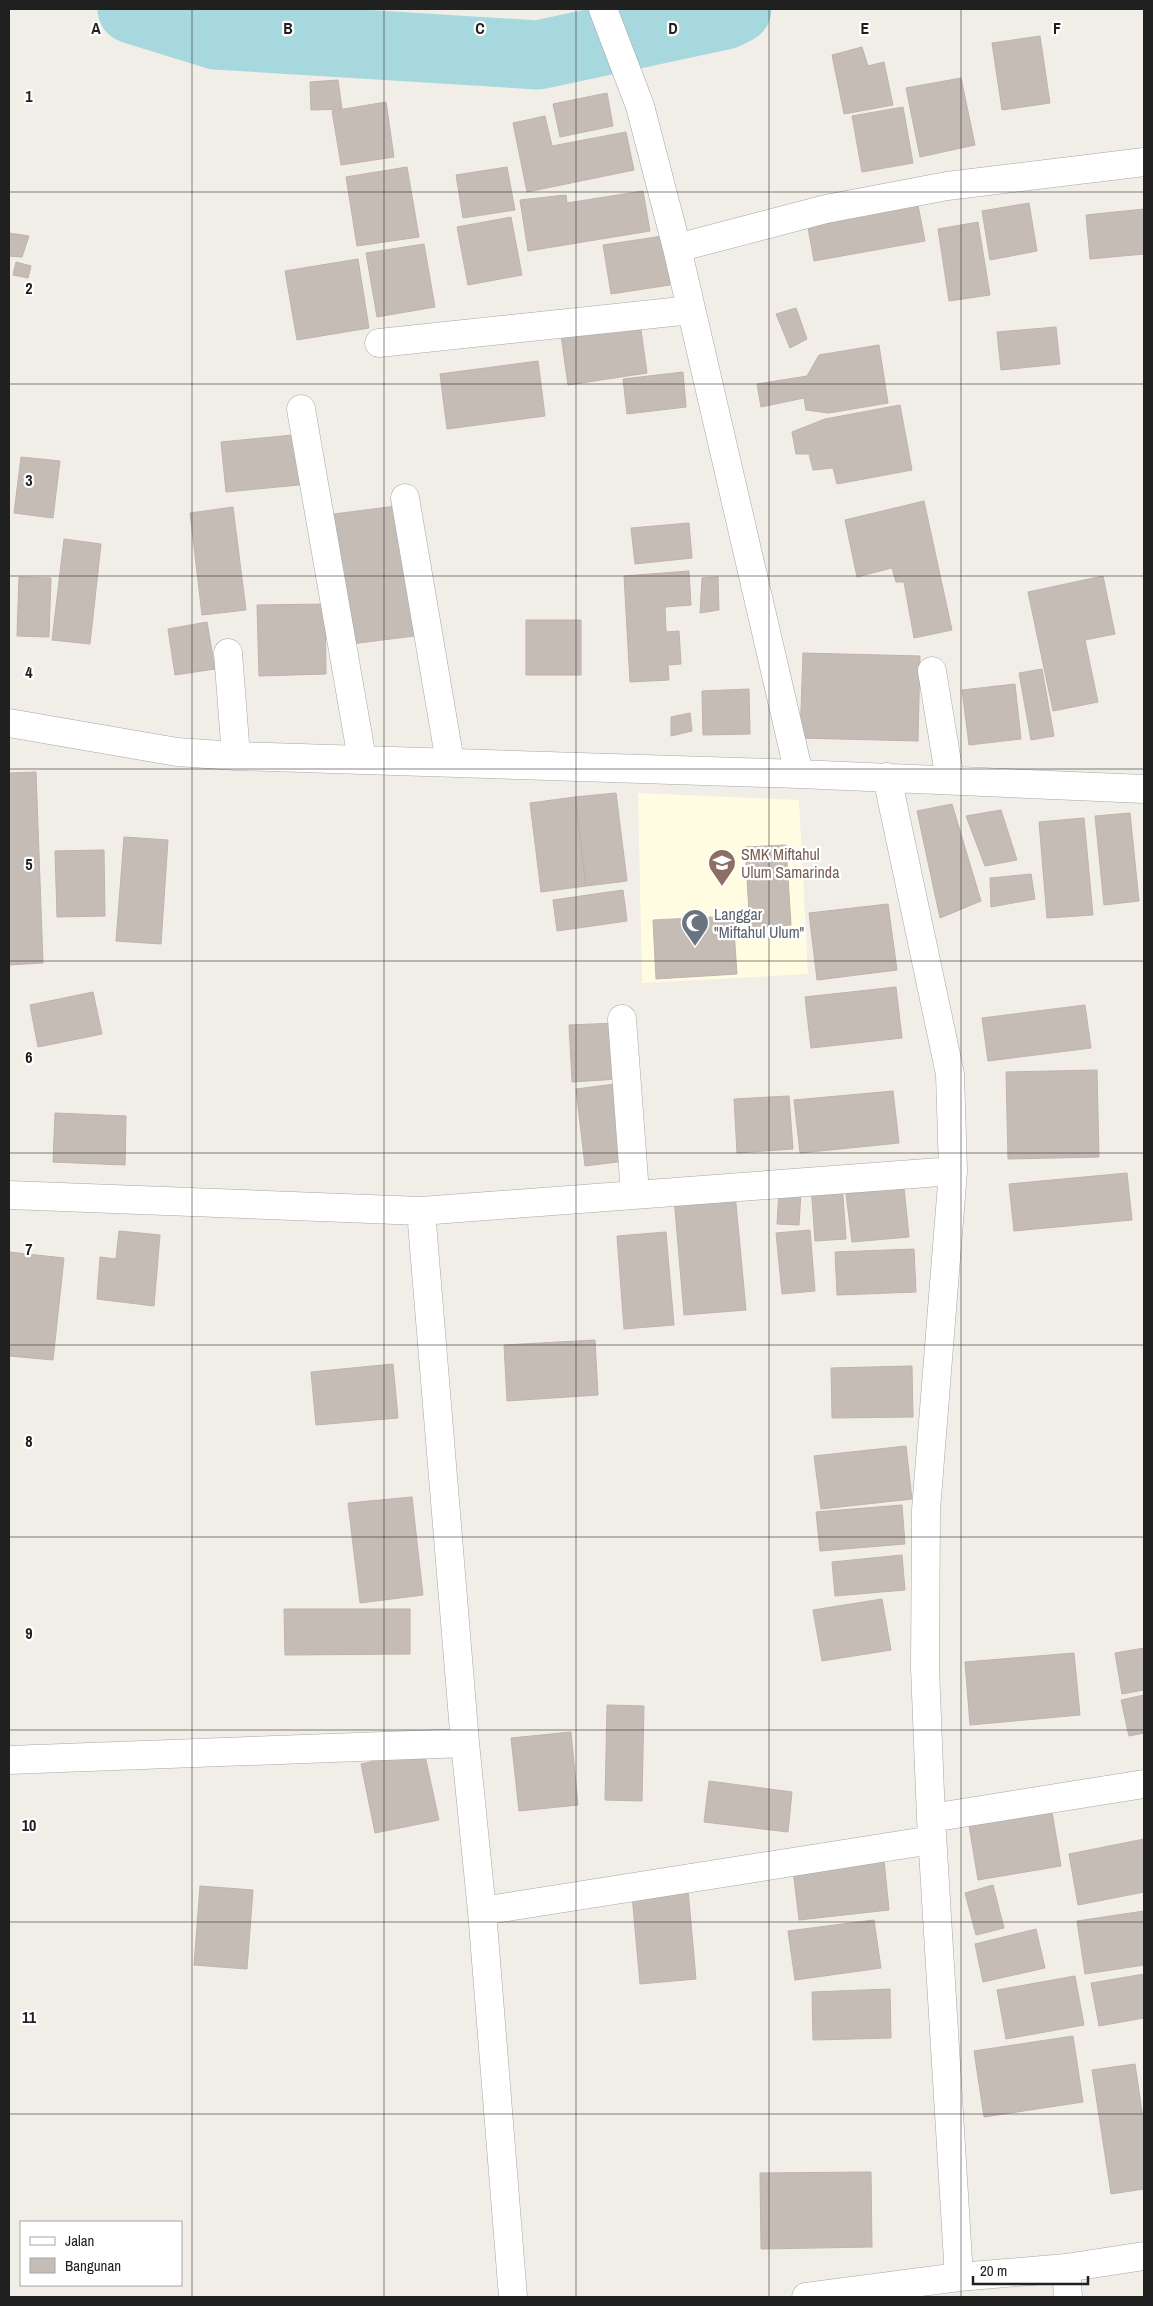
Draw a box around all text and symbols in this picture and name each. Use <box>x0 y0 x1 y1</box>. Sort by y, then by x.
text: A <box>91 17 101 39</box>
text: B <box>283 17 293 39</box>
text: C <box>475 17 485 39</box>
text: D <box>668 17 678 39</box>
text: E <box>861 17 870 39</box>
text: F <box>1053 17 1061 39</box>
text: 1 <box>25 85 33 107</box>
text: 2 <box>25 277 33 299</box>
text: 3 <box>25 469 33 491</box>
text: 4 <box>25 661 33 683</box>
place label: SMK Miftahul Ulum Samarinda <box>741 843 840 883</box>
school or university icon: SMK Miftahul Ulum Samarinda <box>707 848 737 887</box>
text: 5 <box>25 853 33 875</box>
place label: Langgar "Miftahul Ulum" <box>714 903 805 943</box>
mosque icon: Langgar "Miftahul Ulum" <box>680 908 710 947</box>
text: 6 <box>25 1046 33 1068</box>
text: 7 <box>25 1238 33 1260</box>
text: 8 <box>25 1430 33 1452</box>
text: 9 <box>25 1622 33 1644</box>
text: 10 <box>22 1814 36 1836</box>
text: 11 <box>22 2006 37 2028</box>
legend <box>20 2221 182 2286</box>
text: Jalan <box>65 2230 94 2251</box>
scale bar <box>973 2254 1088 2286</box>
text: Bangunan <box>65 2255 121 2276</box>
text: 20 m <box>980 2260 1007 2281</box>

